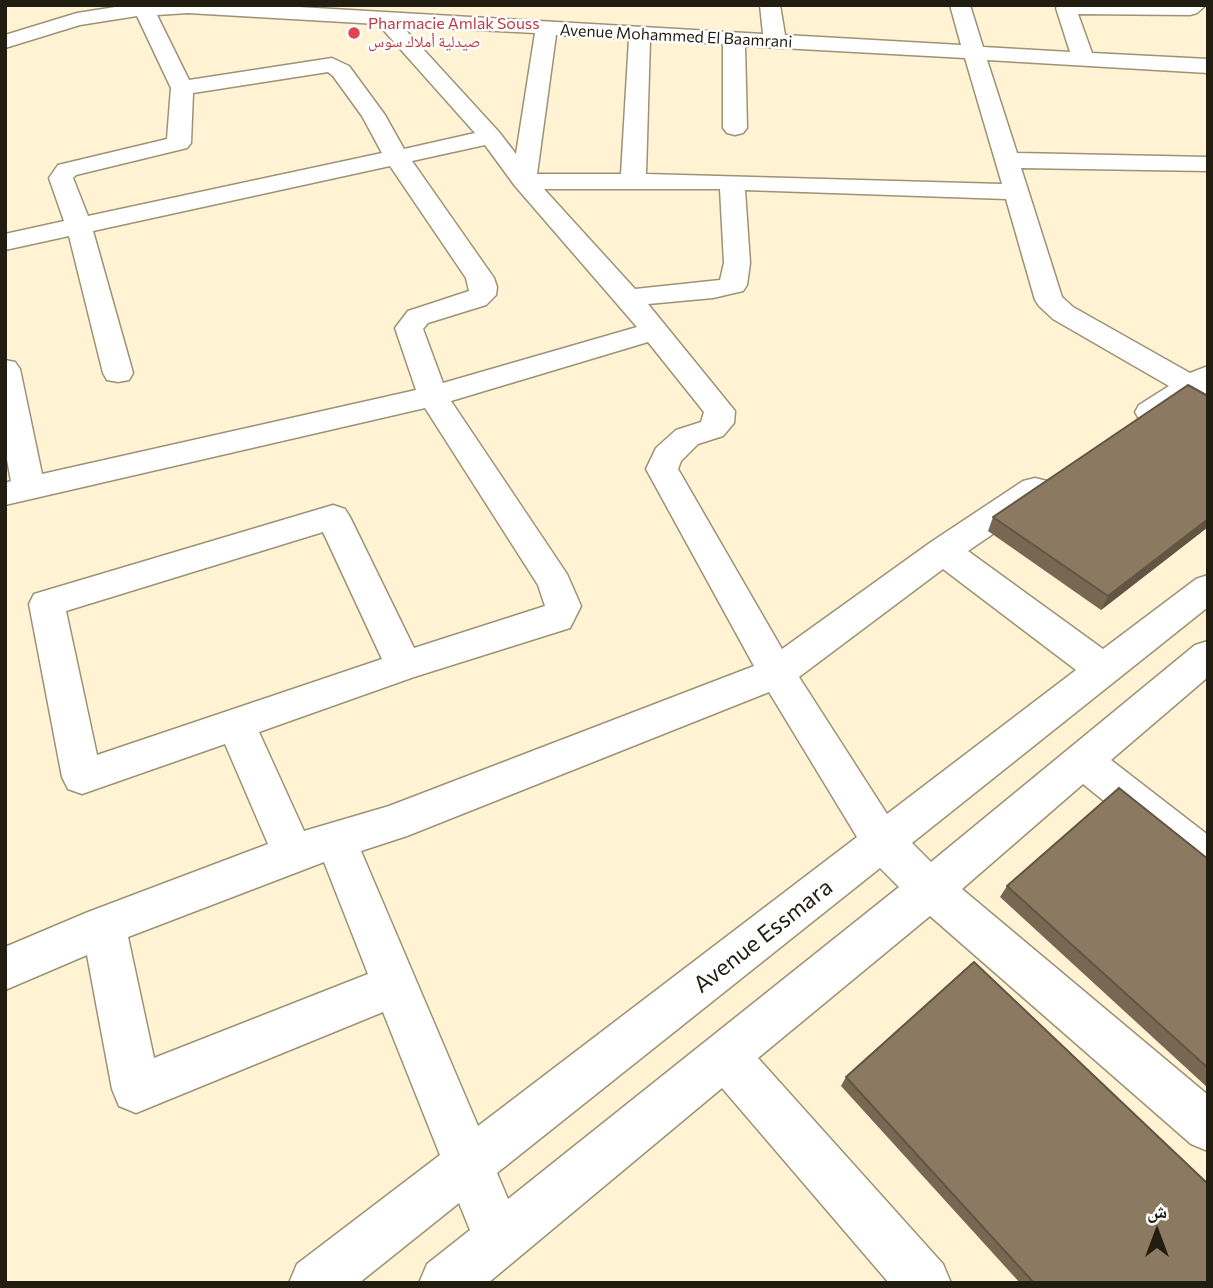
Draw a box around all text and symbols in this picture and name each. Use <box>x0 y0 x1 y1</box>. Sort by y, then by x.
place label: Pharmacie Amlak Souss صيدلية أملاك سوس <box>368 14 539 52</box>
street label: Avenue Mohammed El Baamrani <box>559 20 793 52</box>
marker: Pharmacie Amlak Souss صيدلية أملاك سوس <box>346 25 362 41</box>
street label: Avenue Essmara <box>688 873 838 999</box>
north arrow <box>1122 1197 1192 1267</box>
text: ش <box>1147 1199 1167 1222</box>

